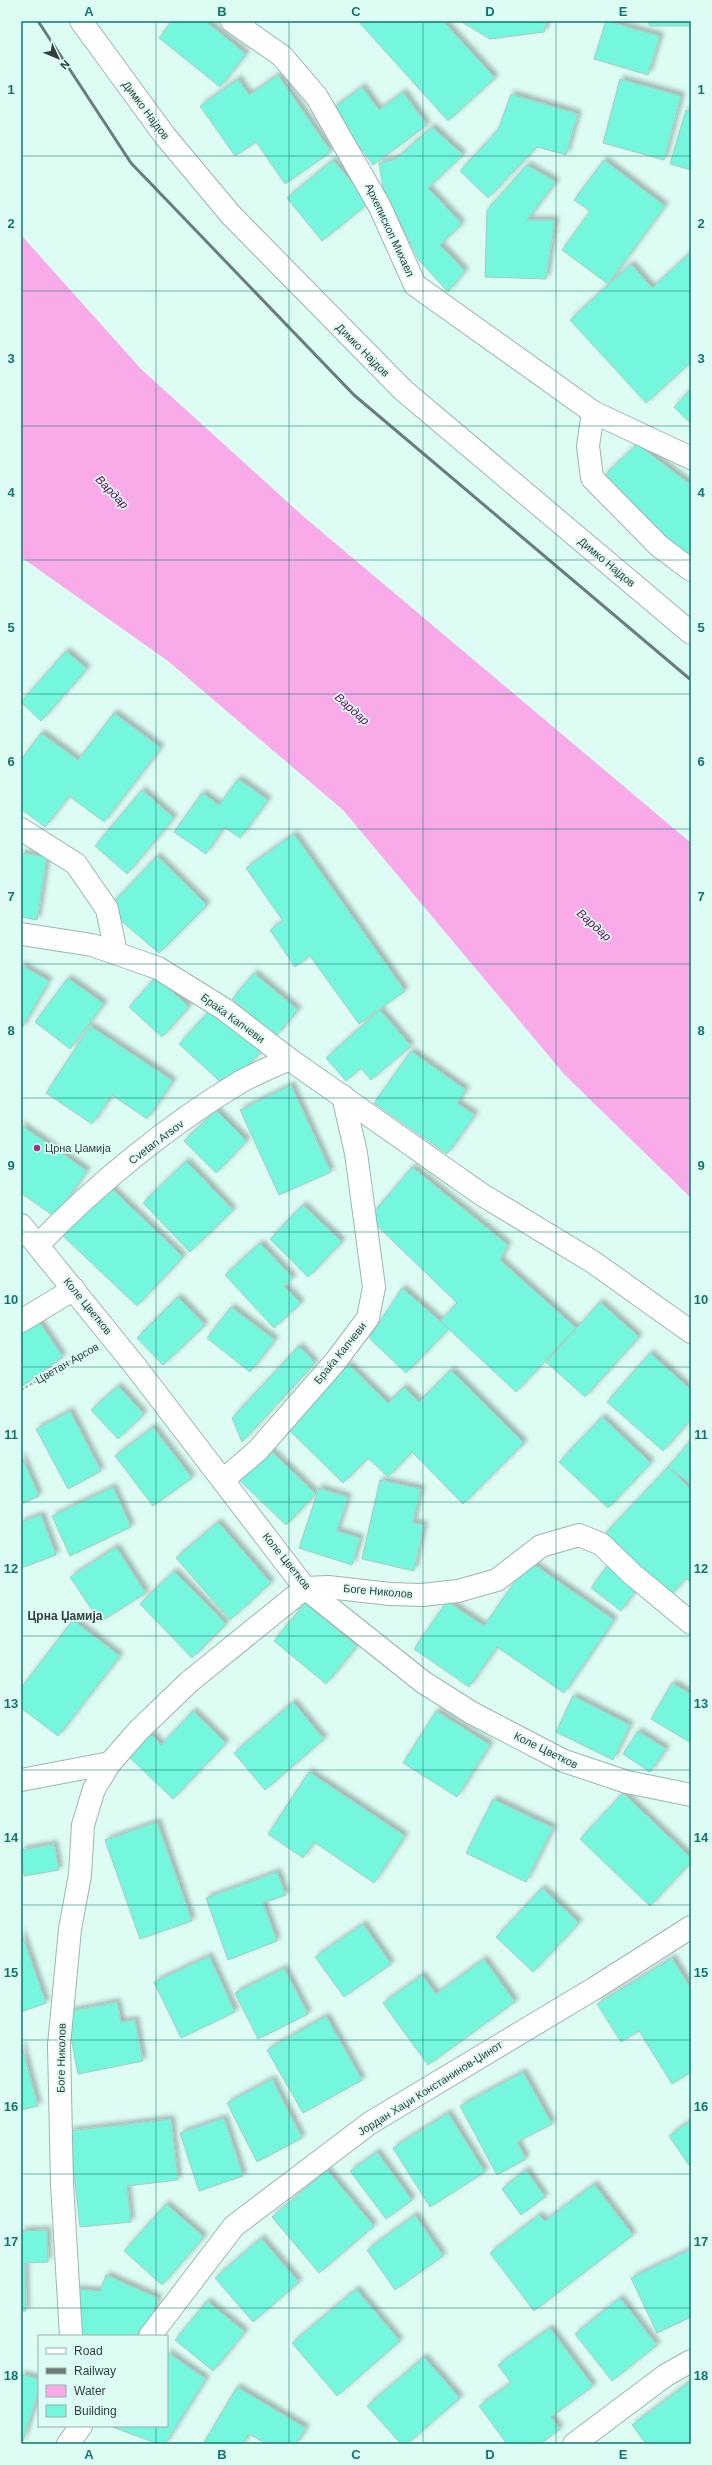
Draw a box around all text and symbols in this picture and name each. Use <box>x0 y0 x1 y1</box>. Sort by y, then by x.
text: A <box>84 4 94 19</box>
text: B <box>217 4 227 19</box>
text: C <box>351 4 361 19</box>
text: D <box>485 4 495 19</box>
text: E <box>619 4 628 19</box>
north arrow <box>38 38 78 78</box>
text: N <box>58 58 72 72</box>
street label: Димко Најдов <box>120 78 172 142</box>
text: 1 <box>7 82 15 97</box>
text: 1 <box>697 82 705 97</box>
street label: Архепископ Михаел <box>363 181 417 279</box>
text: 2 <box>7 216 15 231</box>
text: 2 <box>697 216 705 231</box>
street label: Димко Најдов <box>334 321 392 379</box>
text: 3 <box>7 351 15 366</box>
text: 3 <box>697 351 705 366</box>
water label: Вардар <box>93 472 132 512</box>
text: 4 <box>7 485 15 500</box>
text: 4 <box>697 485 705 500</box>
street label: Димко Најдов <box>576 535 638 589</box>
text: 5 <box>7 620 15 635</box>
text: 5 <box>697 620 705 635</box>
water label: Вардар <box>332 690 372 728</box>
text: 6 <box>7 754 15 769</box>
text: 6 <box>697 754 705 769</box>
text: 7 <box>7 889 15 904</box>
text: 7 <box>697 889 705 904</box>
water label: Вардар <box>574 906 614 944</box>
street label: Браќа Капчеви <box>199 991 267 1045</box>
text: 8 <box>7 1023 15 1038</box>
text: 8 <box>697 1023 705 1038</box>
street label: Cvetan Arsov <box>126 1117 186 1166</box>
place label: Црна Џамија <box>45 1142 112 1154</box>
marker: Црна Џамија <box>32 1143 42 1153</box>
text: 9 <box>7 1158 15 1173</box>
text: 9 <box>697 1158 705 1173</box>
street label: Коле Цветков <box>61 1275 115 1337</box>
text: 10 <box>4 1292 18 1307</box>
text: 10 <box>694 1292 708 1307</box>
street label: Браќа Капчеви <box>311 1320 369 1386</box>
street label: Цветан Арсов <box>33 1340 101 1386</box>
text: 11 <box>4 1427 18 1442</box>
text: 11 <box>694 1427 708 1442</box>
street label: Коле Цветков <box>260 1530 314 1592</box>
text: 12 <box>4 1561 18 1576</box>
text: 12 <box>694 1561 708 1576</box>
street label: Боге Николов <box>343 1582 413 1600</box>
district label: Црна Џамија <box>28 1609 103 1623</box>
text: 13 <box>4 1696 18 1711</box>
text: 13 <box>694 1696 708 1711</box>
street label: Коле Цветков <box>512 1729 580 1771</box>
text: 14 <box>4 1830 19 1845</box>
text: 14 <box>694 1830 709 1845</box>
text: 15 <box>4 1965 18 1980</box>
text: 15 <box>694 1965 708 1980</box>
street label: Боге Николов <box>54 2023 68 2093</box>
street label: Јордан Хаџи Констанинов-Џинот <box>356 2038 504 2138</box>
text: 16 <box>4 2099 18 2114</box>
text: 16 <box>694 2099 708 2114</box>
text: 17 <box>4 2234 18 2249</box>
text: 17 <box>694 2234 708 2249</box>
legend <box>38 2335 168 2427</box>
text: Road <box>74 2344 103 2358</box>
text: Railway <box>74 2364 116 2378</box>
text: 18 <box>4 2368 18 2383</box>
text: 18 <box>694 2368 708 2383</box>
text: Water <box>74 2384 106 2398</box>
text: Building <box>74 2404 117 2418</box>
text: A <box>84 2447 94 2462</box>
text: B <box>217 2447 227 2462</box>
text: C <box>351 2447 361 2462</box>
text: D <box>485 2447 495 2462</box>
text: E <box>619 2447 628 2462</box>

